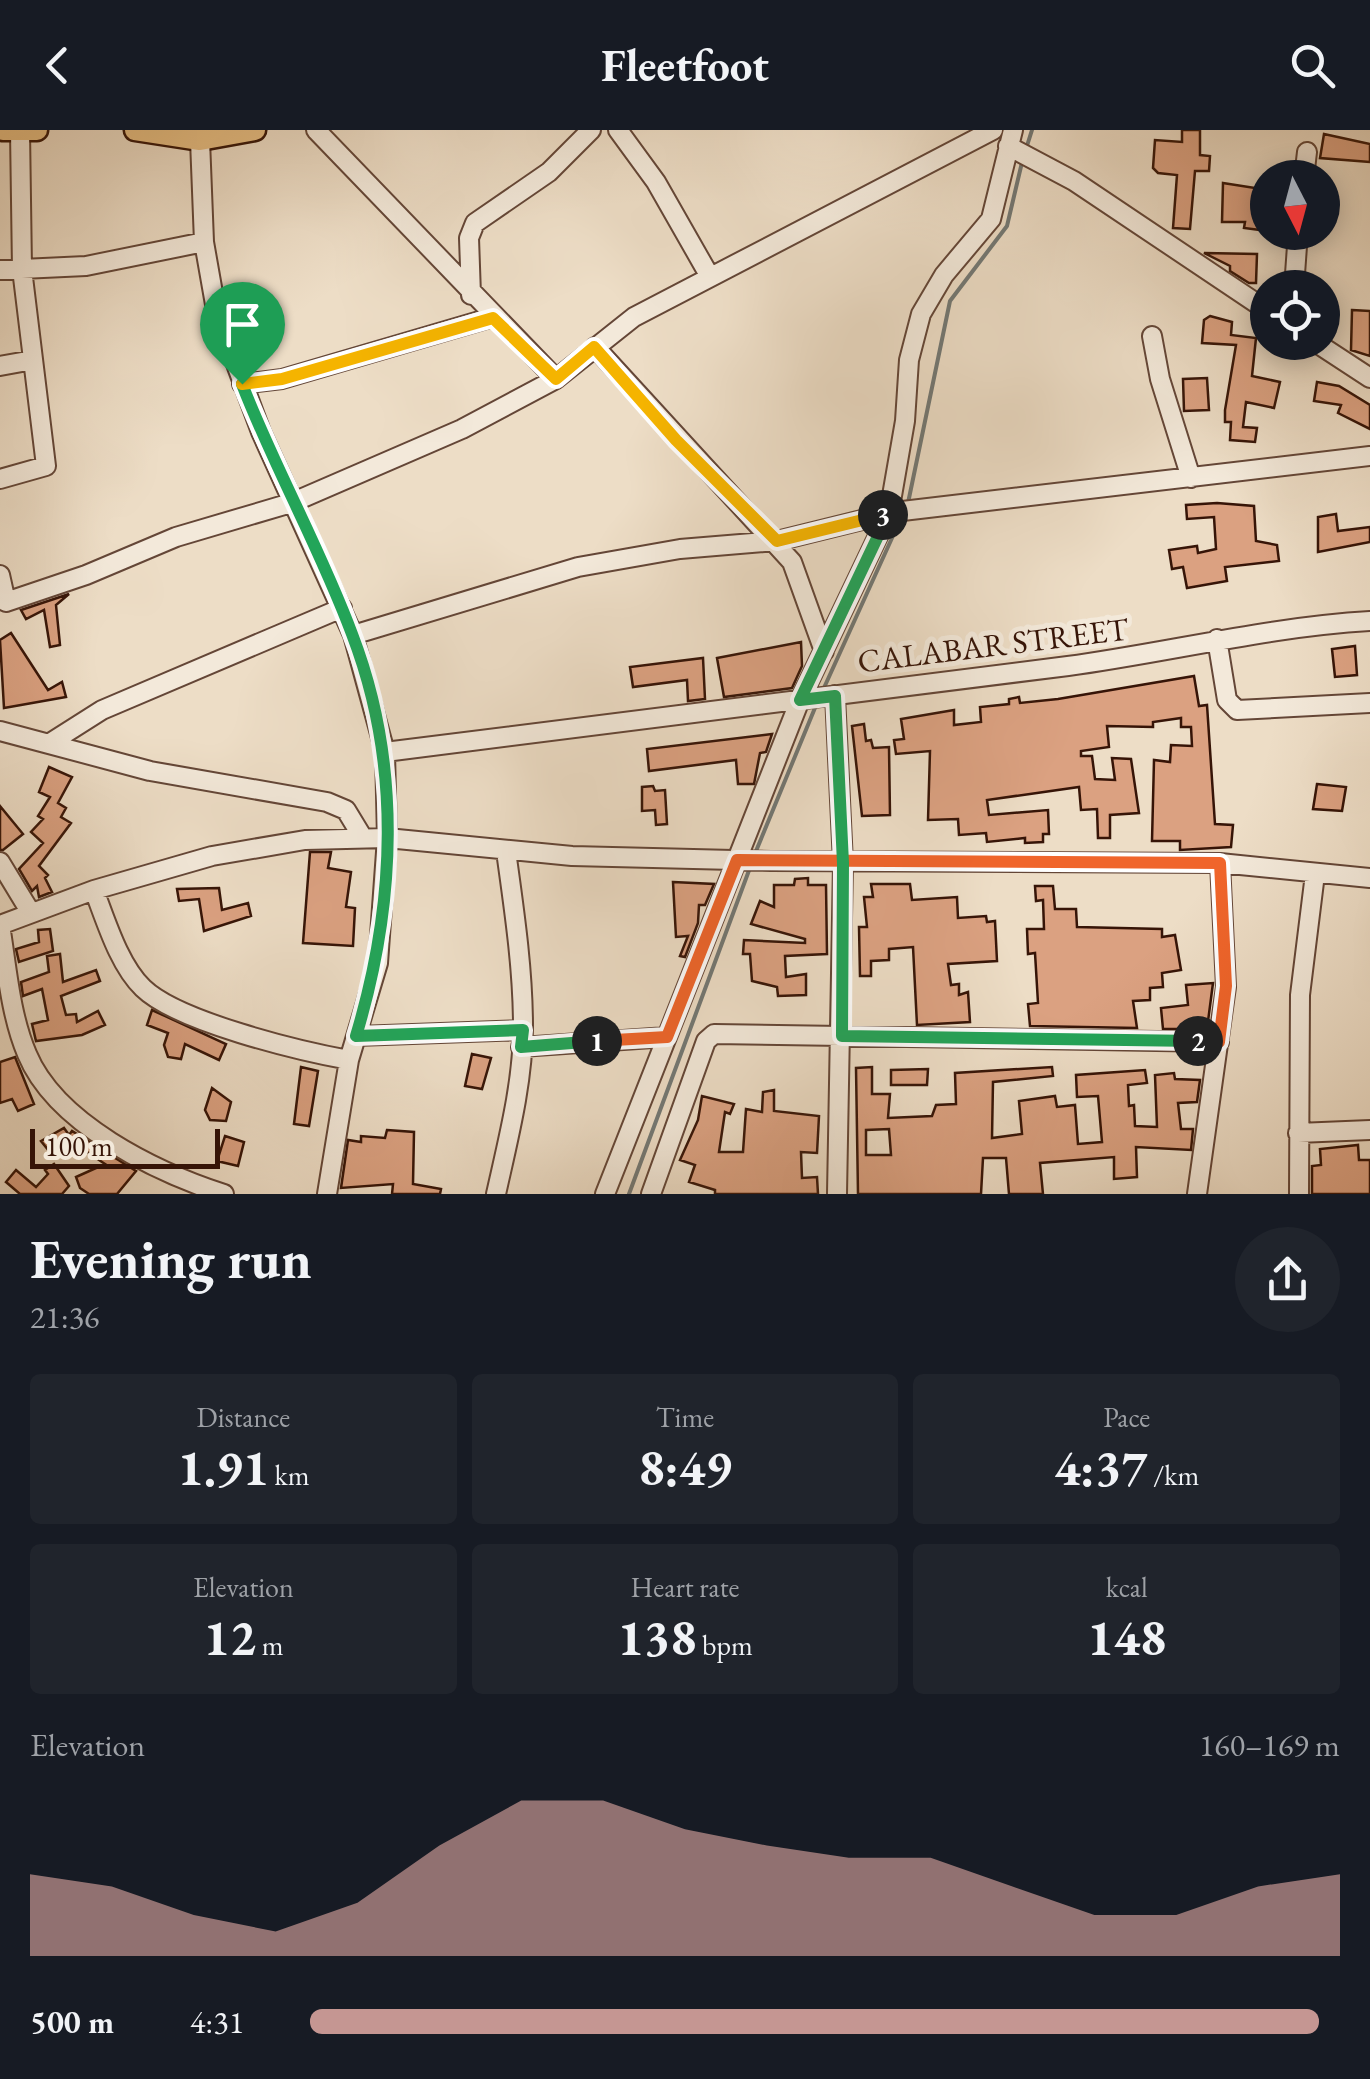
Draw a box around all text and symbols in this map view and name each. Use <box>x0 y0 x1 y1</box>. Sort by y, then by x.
text: Fleetfoot <box>601 36 769 94</box>
icon: back <box>30 38 85 93</box>
icon: search <box>1285 38 1340 93</box>
north arrow <box>1250 160 1340 250</box>
map controls <box>1250 160 1340 360</box>
button: locate <box>1250 270 1340 360</box>
pin <box>200 282 285 385</box>
icon: arrive <box>215 297 270 352</box>
pin: 3 <box>858 490 908 540</box>
text: 3 <box>876 497 890 533</box>
street label: CALABAR STREET <box>855 607 1131 682</box>
pin: 1 <box>572 1016 622 1066</box>
pin: 2 <box>1173 1016 1223 1066</box>
text: 1 <box>590 1023 604 1059</box>
text: 2 <box>1191 1023 1205 1059</box>
scale bar <box>30 1124 220 1168</box>
text: 100 m <box>45 1128 113 1164</box>
text: Evening run <box>30 1223 312 1294</box>
button: share <box>1235 1227 1340 1332</box>
text: 21:36 <box>30 1296 99 1338</box>
text: Distance <box>197 1399 290 1435</box>
text: Time <box>656 1399 714 1435</box>
text: Pace <box>1103 1399 1150 1435</box>
text: 1.91 <box>177 1435 269 1500</box>
text: 8:49 <box>638 1435 732 1500</box>
text: 4:37 <box>1054 1435 1148 1500</box>
text: km <box>269 1457 309 1493</box>
text: /km <box>1148 1457 1199 1493</box>
text: Elevation <box>193 1569 294 1605</box>
text: Heart rate <box>631 1569 739 1605</box>
text: kcal <box>1106 1569 1148 1605</box>
text: 12 <box>203 1605 256 1670</box>
text: 138 <box>617 1605 697 1670</box>
text: 148 <box>1087 1605 1166 1670</box>
text: m <box>256 1627 283 1663</box>
text: bpm <box>697 1627 753 1663</box>
text: Elevation <box>30 1724 145 1766</box>
text: 160–169 m <box>1199 1724 1340 1766</box>
text: 500 m <box>30 2001 114 2043</box>
text: 4:31 <box>190 2001 244 2043</box>

